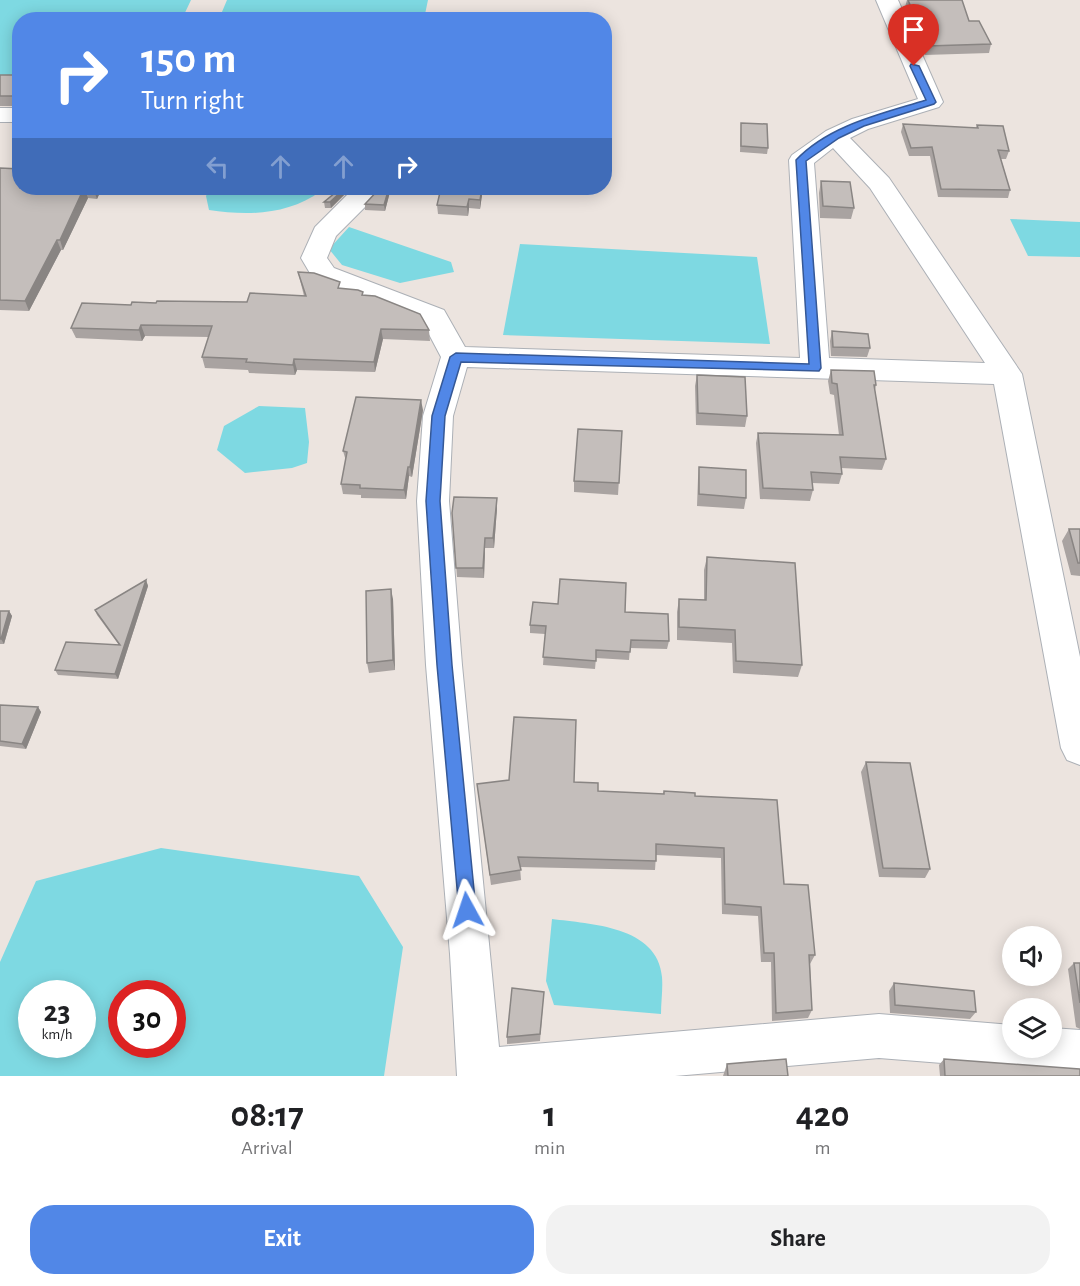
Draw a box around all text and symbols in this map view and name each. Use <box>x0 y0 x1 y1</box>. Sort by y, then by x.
pin <box>888 4 939 66</box>
icon: arrive <box>897 13 930 46</box>
icon: right <box>42 36 120 114</box>
text: 150 m <box>141 38 236 80</box>
text: Turn right <box>141 87 244 114</box>
icon: left <box>201 150 234 183</box>
icon: ahead <box>264 150 297 183</box>
icon: ahead <box>327 150 360 183</box>
icon: right <box>390 150 423 183</box>
position arrow <box>435 878 499 942</box>
map controls <box>1002 926 1062 1058</box>
button: sound <box>1002 926 1062 986</box>
speed limit sign: 30 <box>108 980 186 1058</box>
text: 23 <box>43 997 71 1027</box>
button: layers <box>1002 998 1062 1058</box>
text: km/h <box>42 1027 72 1042</box>
text: 08:17 <box>230 1097 304 1133</box>
text: 1 <box>543 1097 556 1133</box>
text: 420 <box>796 1097 850 1133</box>
text: Arrival <box>241 1138 293 1158</box>
text: min <box>534 1138 565 1158</box>
text: m <box>815 1138 831 1158</box>
button: Exit <box>30 1205 534 1274</box>
button: Share <box>546 1205 1050 1274</box>

